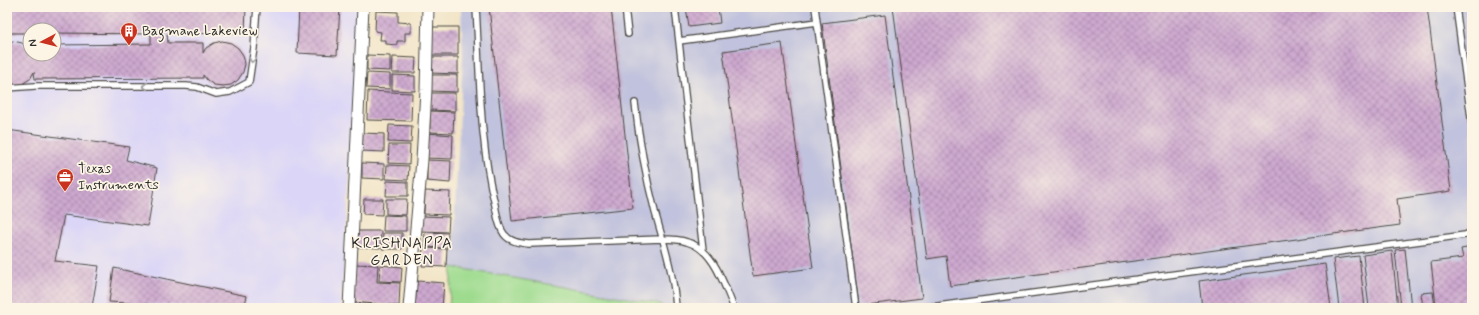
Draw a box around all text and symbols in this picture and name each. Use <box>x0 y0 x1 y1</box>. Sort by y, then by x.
building icon: Bagmane Lakeview <box>119 21 139 46</box>
north arrow <box>22 22 62 62</box>
place label: Bagmane Lakeview <box>142 22 257 42</box>
text: N <box>26 39 40 48</box>
one-way arrow <box>248 57 257 63</box>
one-way arrow <box>142 82 148 90</box>
place label: Texas Instruments <box>78 160 159 194</box>
office icon: Texas Instruments <box>55 167 75 192</box>
district label: KRISHNAPPA GARDEN <box>351 234 453 271</box>

